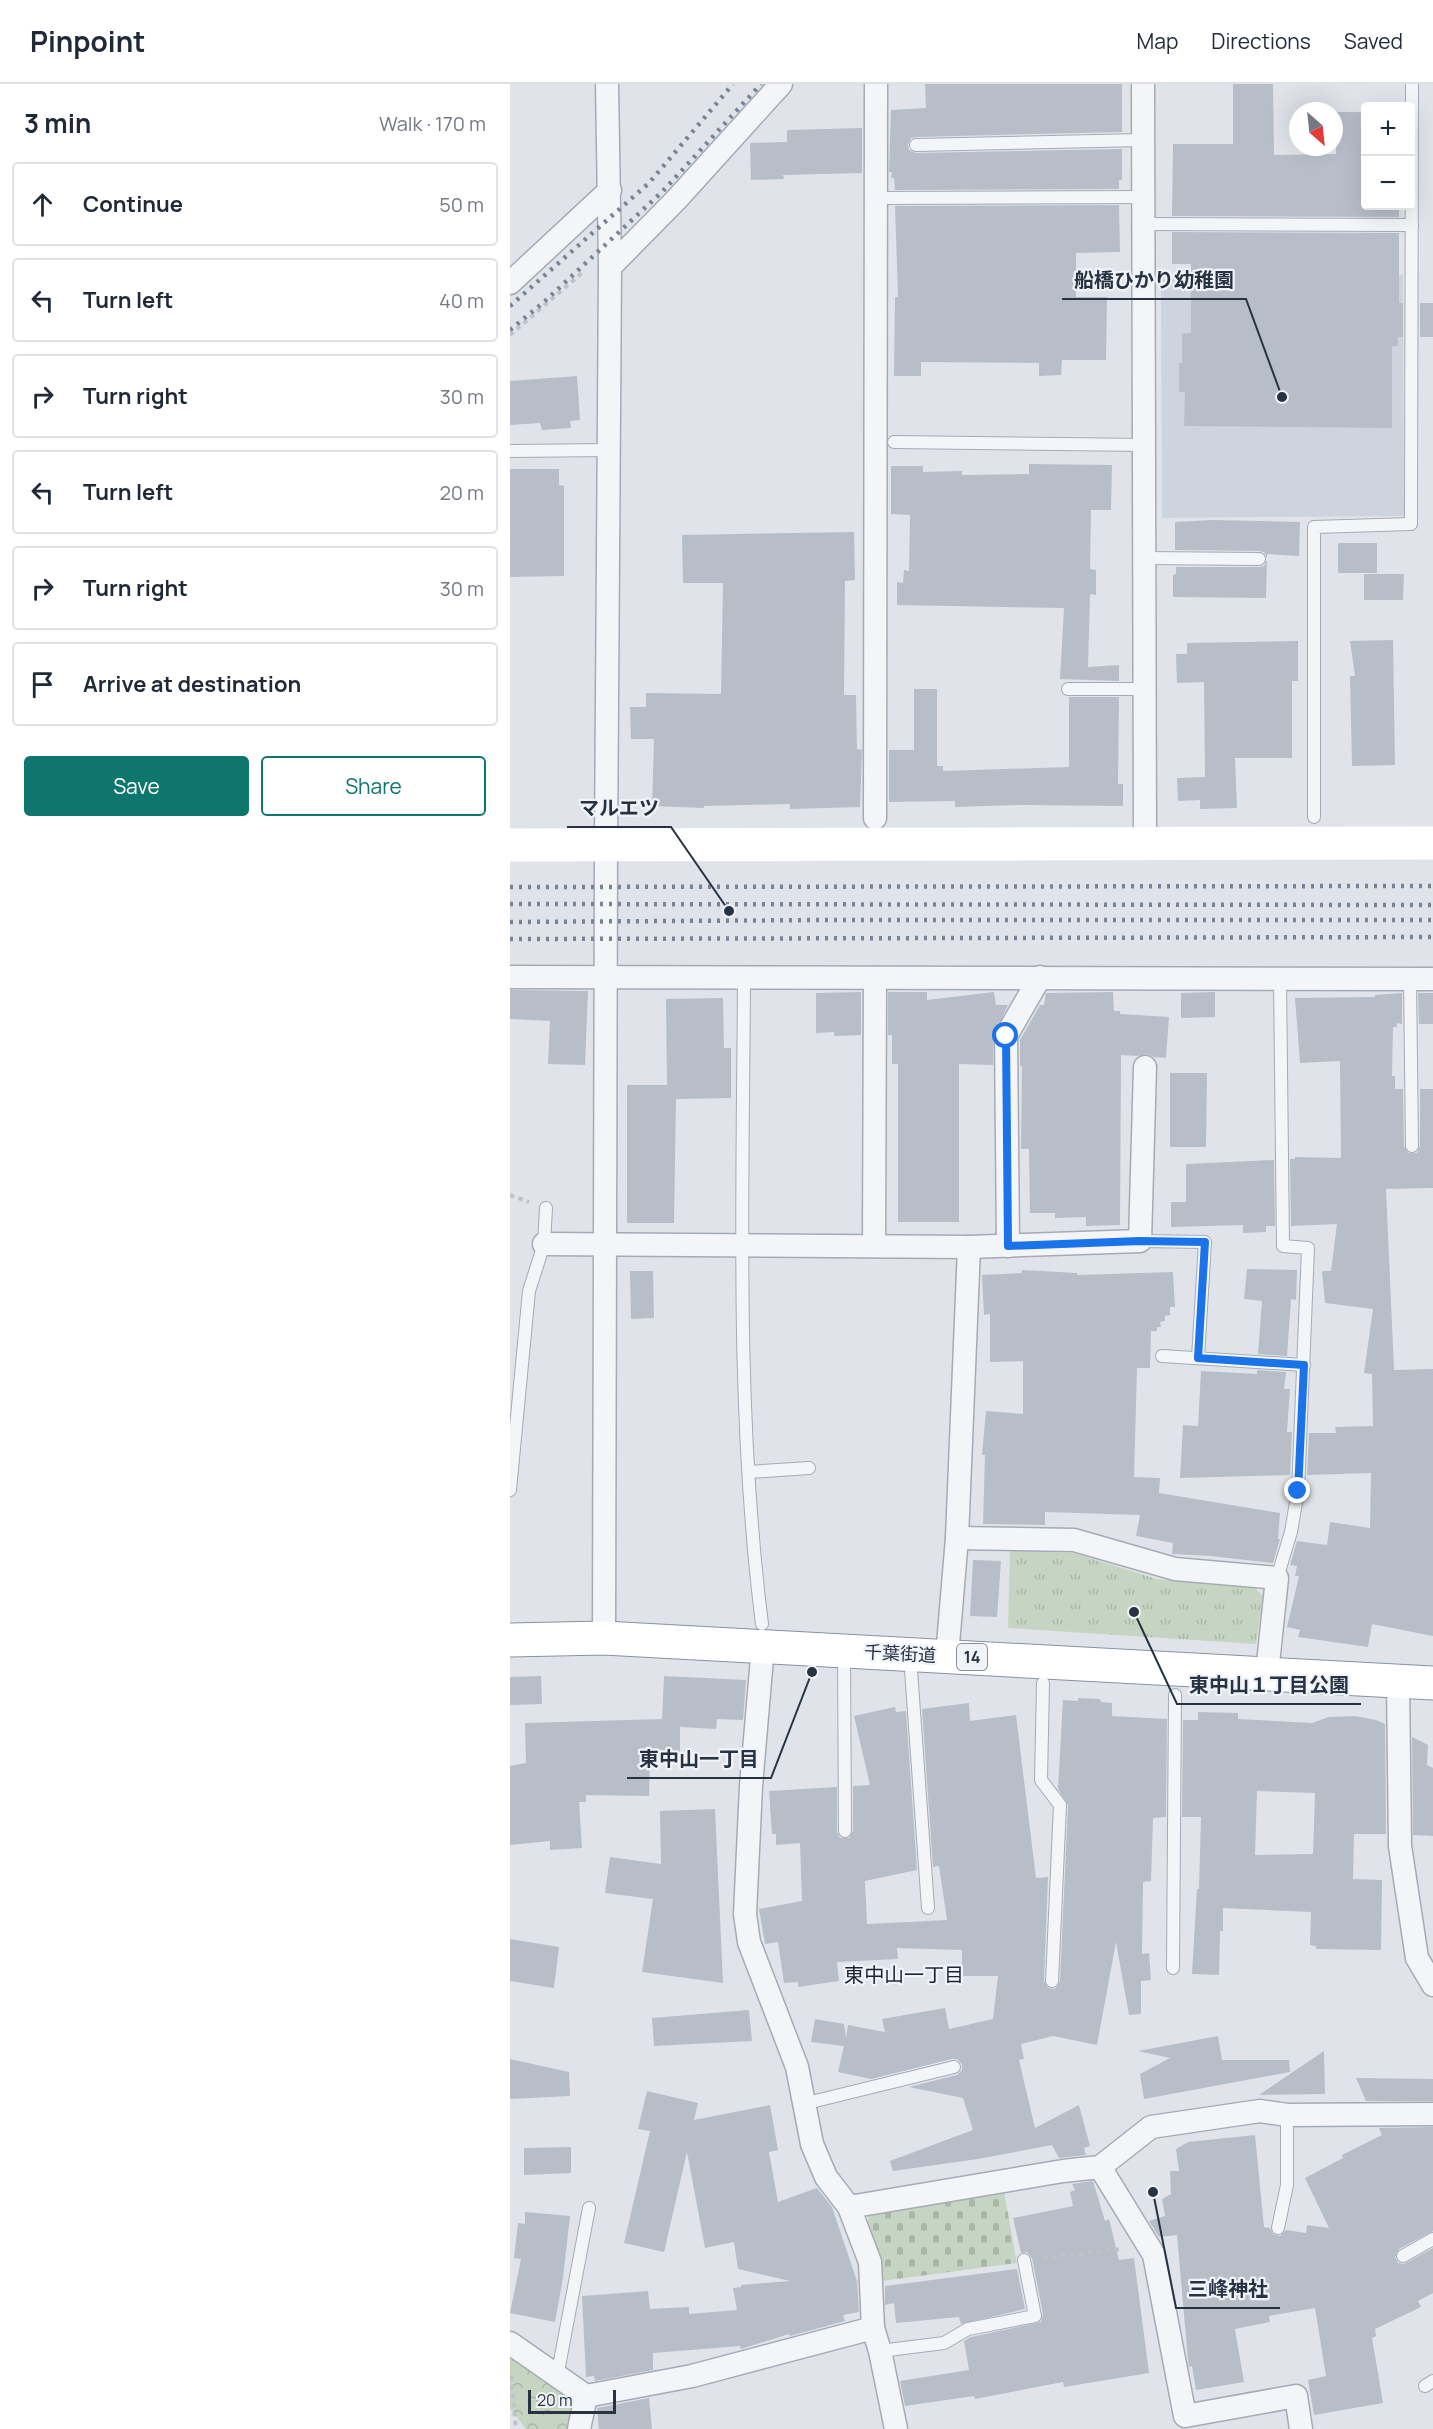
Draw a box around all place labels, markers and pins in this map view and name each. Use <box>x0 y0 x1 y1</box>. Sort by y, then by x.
callout: 船橋ひかり幼稚園 <box>1062 261 1246 299</box>
callout: マルエツ <box>567 789 671 827</box>
callout: 東中山１丁目公園 <box>1177 1666 1361 1704</box>
callout: 東中山一丁目 <box>627 1740 771 1778</box>
callout: 三峰神社 <box>1176 2270 1280 2308</box>

